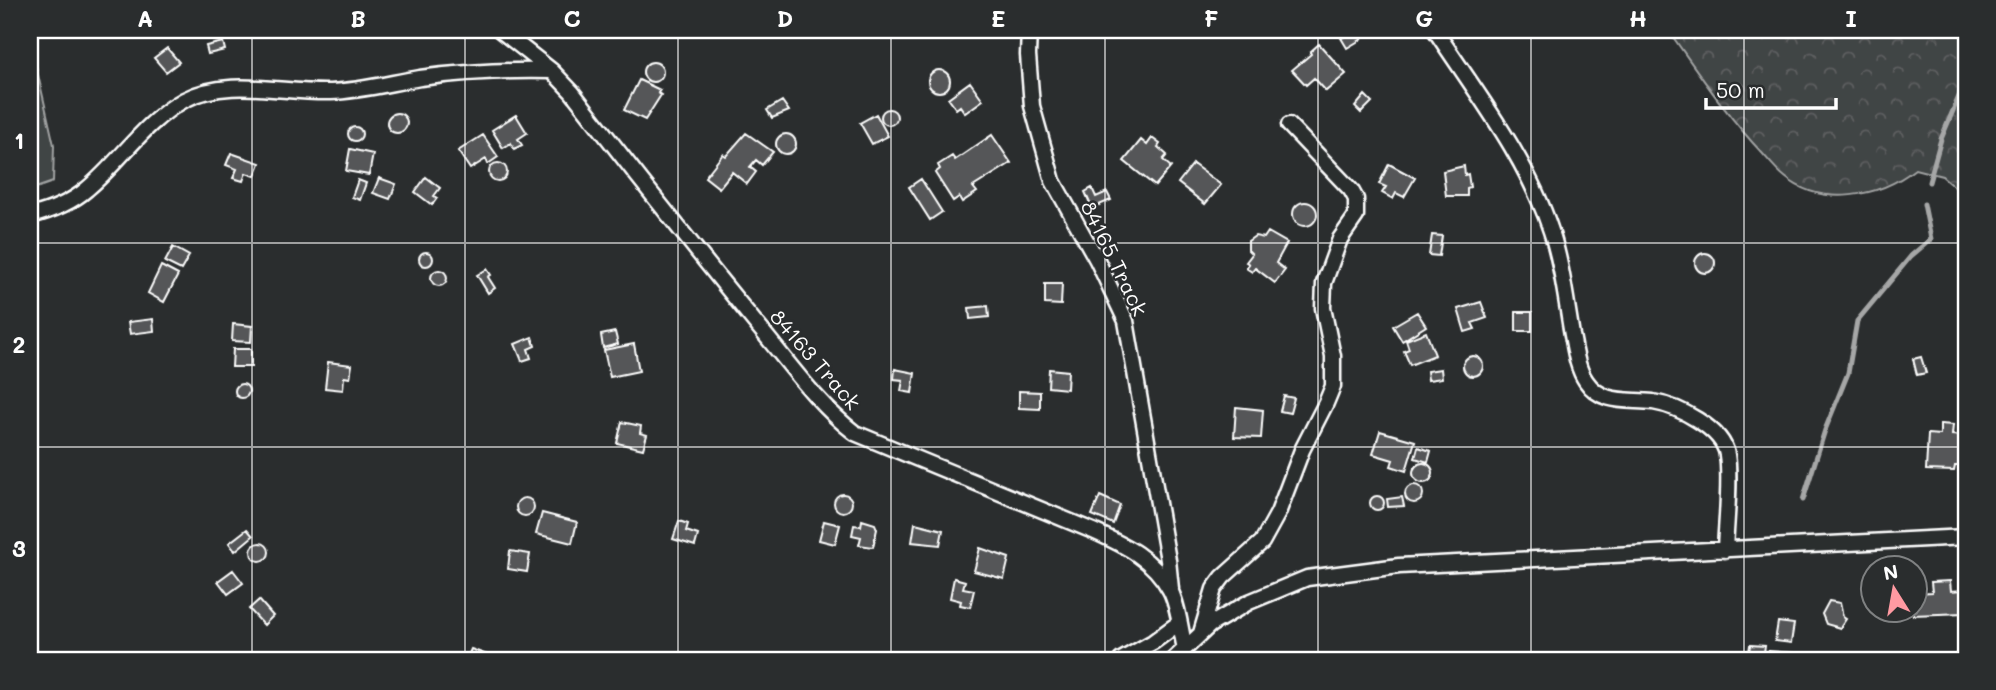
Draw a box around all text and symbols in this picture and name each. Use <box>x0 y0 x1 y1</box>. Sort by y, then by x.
text: A <box>137 3 153 33</box>
text: B <box>350 3 366 33</box>
text: C <box>563 3 581 33</box>
text: D <box>777 3 793 33</box>
text: E <box>991 3 1005 33</box>
text: F <box>1204 3 1218 33</box>
text: G <box>1415 3 1433 33</box>
text: H <box>1629 3 1647 33</box>
text: I <box>1845 3 1857 33</box>
scale bar <box>1706 66 1835 110</box>
text: 50 m <box>1716 76 1765 103</box>
text: 1 <box>14 125 24 155</box>
street label: 84165 Track <box>1075 196 1155 320</box>
street label: 84163 Track <box>765 303 867 415</box>
text: 2 <box>13 329 25 359</box>
text: 3 <box>12 533 26 563</box>
north arrow <box>1860 554 1930 624</box>
text: N <box>1881 558 1900 585</box>

